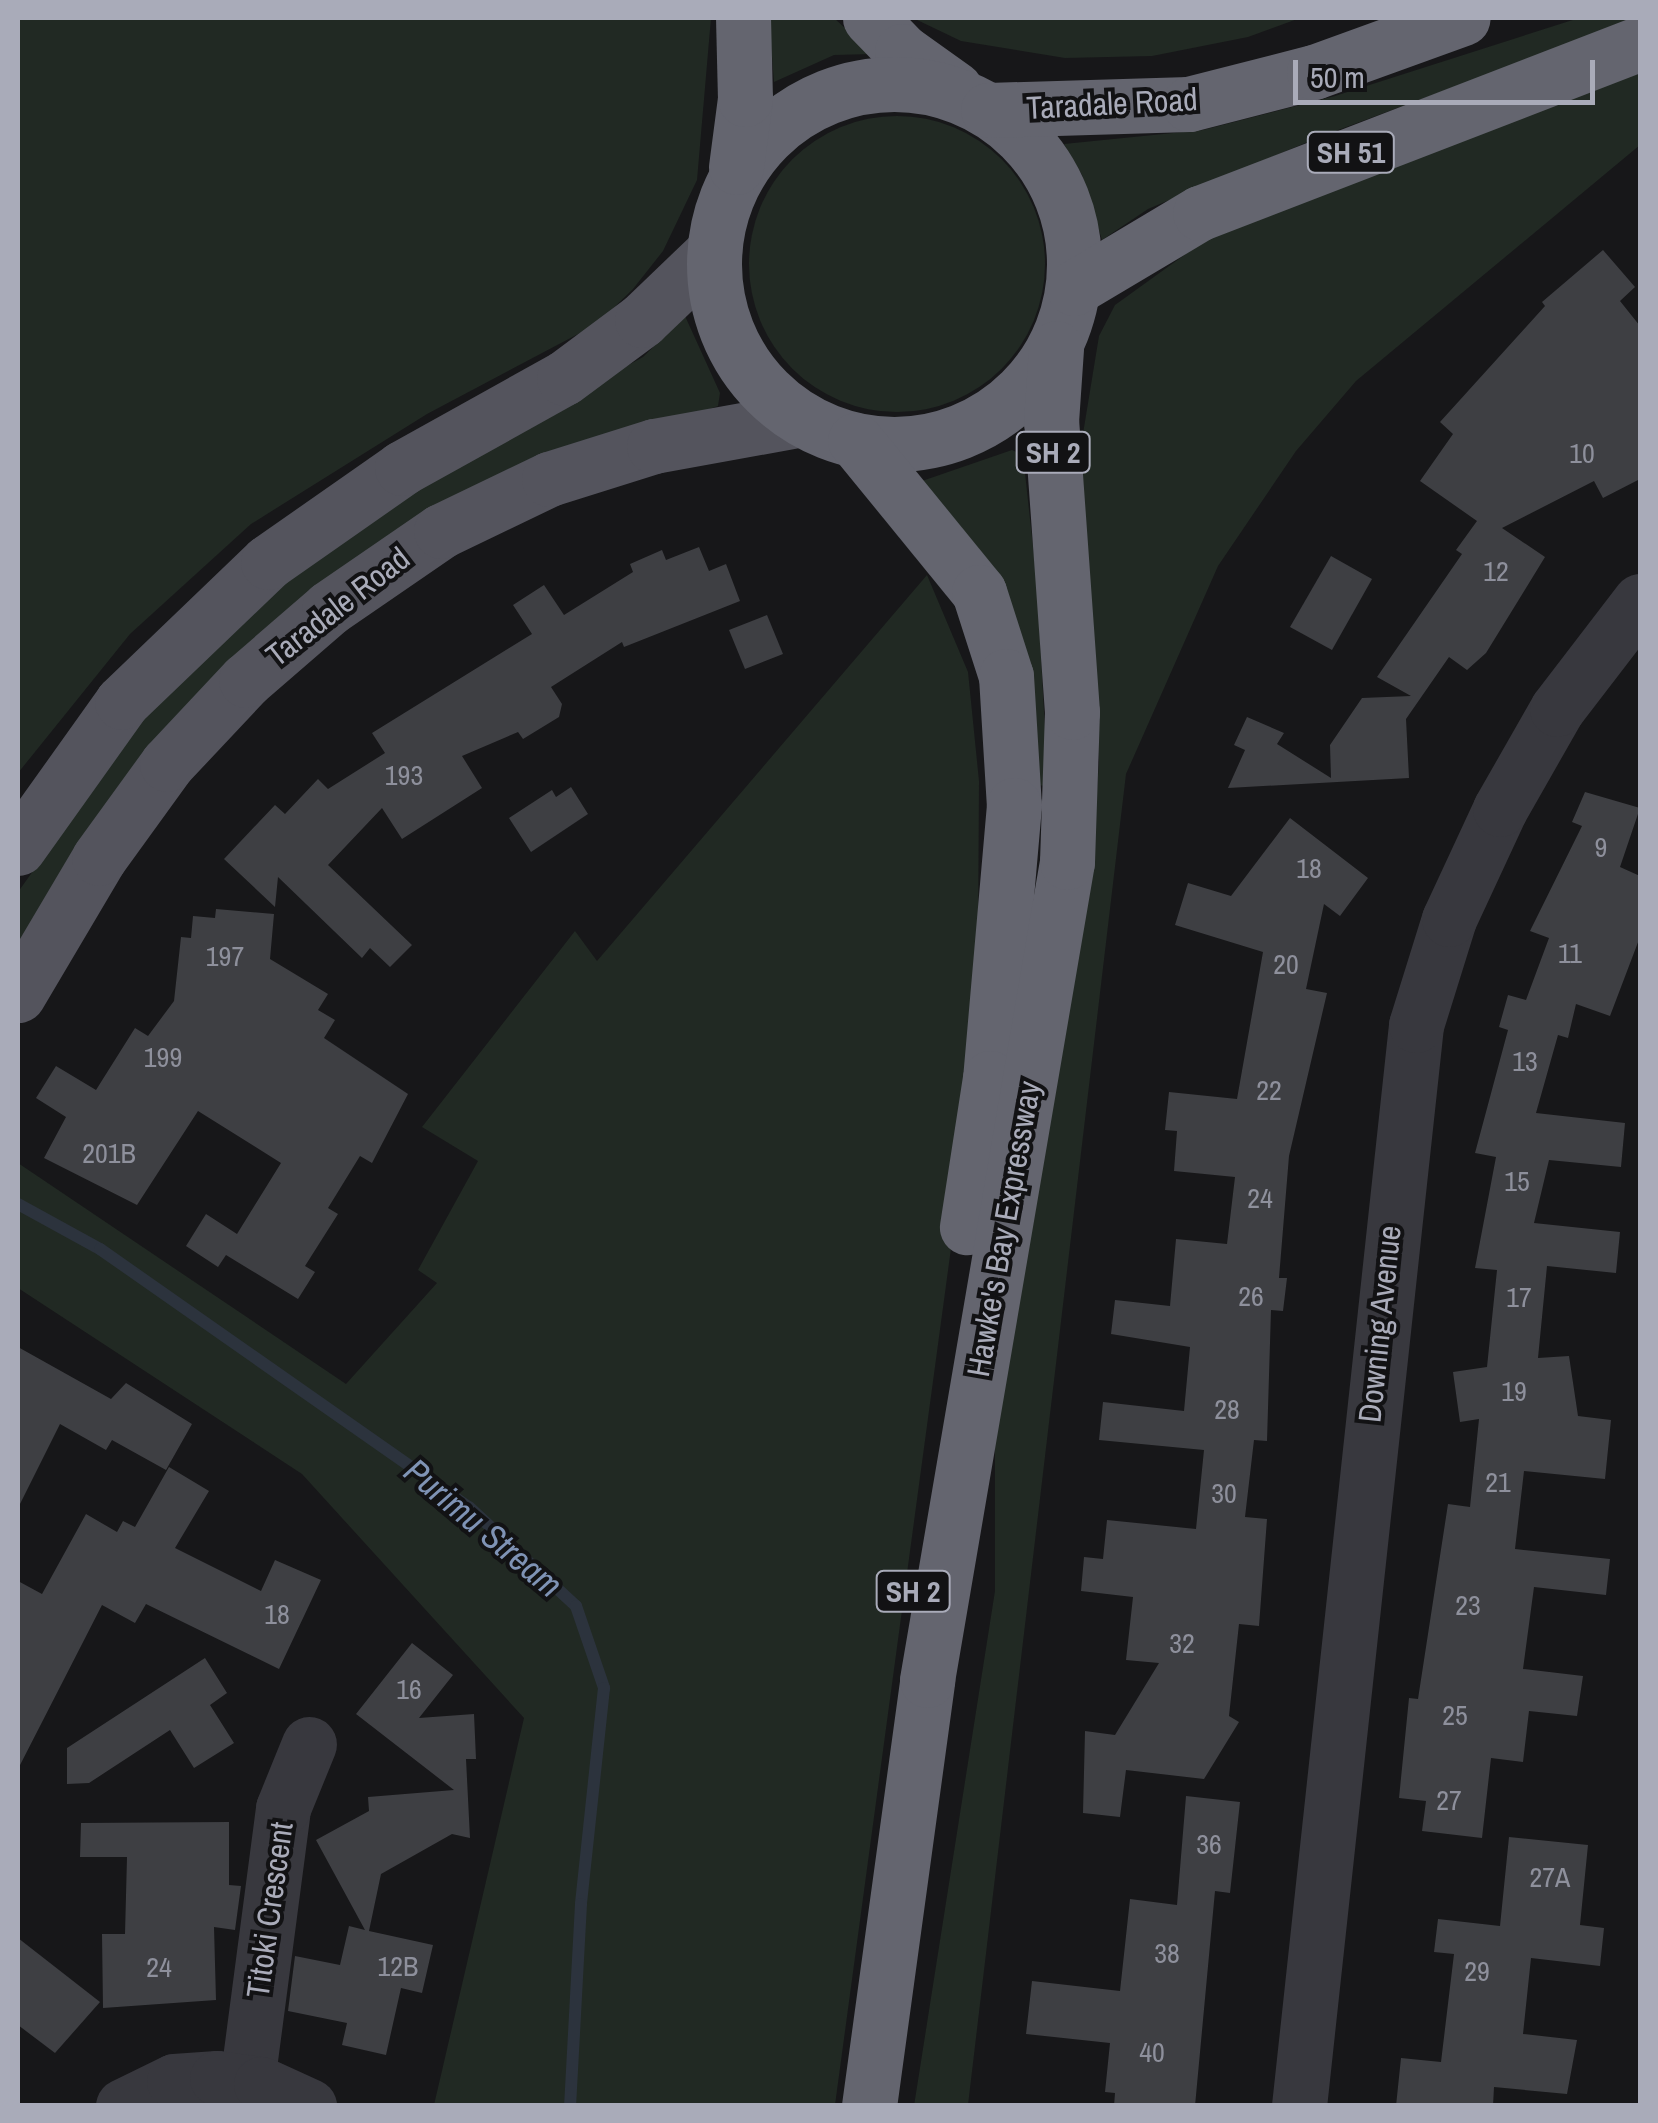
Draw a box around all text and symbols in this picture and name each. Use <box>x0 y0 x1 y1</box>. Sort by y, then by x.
scale bar <box>1298 40 1600 102</box>
text: 50 m <box>1310 57 1365 97</box>
street label: Taradale Road <box>1026 80 1198 128</box>
road number: SH 51 <box>1306 127 1396 177</box>
road number: SH 2 <box>1016 427 1090 477</box>
house number: 10 <box>1569 436 1595 470</box>
street label: Taradale Road <box>259 539 417 675</box>
house number: 12 <box>1483 554 1509 588</box>
house number: 193 <box>385 758 423 792</box>
house number: 9 <box>1595 830 1607 864</box>
house number: 18 <box>1296 851 1322 885</box>
house number: 11 <box>1558 936 1582 970</box>
house number: 197 <box>206 939 244 973</box>
house number: 20 <box>1273 947 1299 981</box>
house number: 199 <box>144 1040 182 1074</box>
house number: 13 <box>1512 1044 1538 1078</box>
house number: 22 <box>1256 1073 1282 1107</box>
street label: Hawke's Bay Expressway <box>959 1078 1049 1380</box>
house number: 201B <box>82 1136 136 1170</box>
house number: 15 <box>1504 1164 1530 1198</box>
house number: 24 <box>1247 1181 1273 1215</box>
street label: Downing Avenue <box>1350 1223 1410 1425</box>
house number: 26 <box>1238 1279 1264 1313</box>
house number: 17 <box>1506 1280 1532 1314</box>
house number: 19 <box>1501 1374 1527 1408</box>
house number: 28 <box>1214 1392 1240 1426</box>
water label: Purimu Stream <box>396 1450 570 1606</box>
house number: 21 <box>1485 1465 1511 1499</box>
house number: 30 <box>1211 1476 1237 1510</box>
road number: SH 2 <box>876 1566 950 1616</box>
house number: 23 <box>1455 1588 1481 1622</box>
house number: 18 <box>264 1597 290 1631</box>
house number: 32 <box>1169 1626 1195 1660</box>
house number: 16 <box>396 1672 422 1706</box>
house number: 25 <box>1442 1698 1468 1732</box>
house number: 27 <box>1436 1783 1462 1817</box>
street label: Titoki Crescent <box>239 1820 301 2000</box>
house number: 36 <box>1196 1827 1222 1861</box>
house number: 27A <box>1530 1860 1570 1894</box>
house number: 38 <box>1154 1936 1180 1970</box>
house number: 12B <box>378 1949 418 1983</box>
house number: 24 <box>146 1950 172 1984</box>
house number: 29 <box>1464 1954 1490 1988</box>
house number: 40 <box>1139 2035 1165 2069</box>

